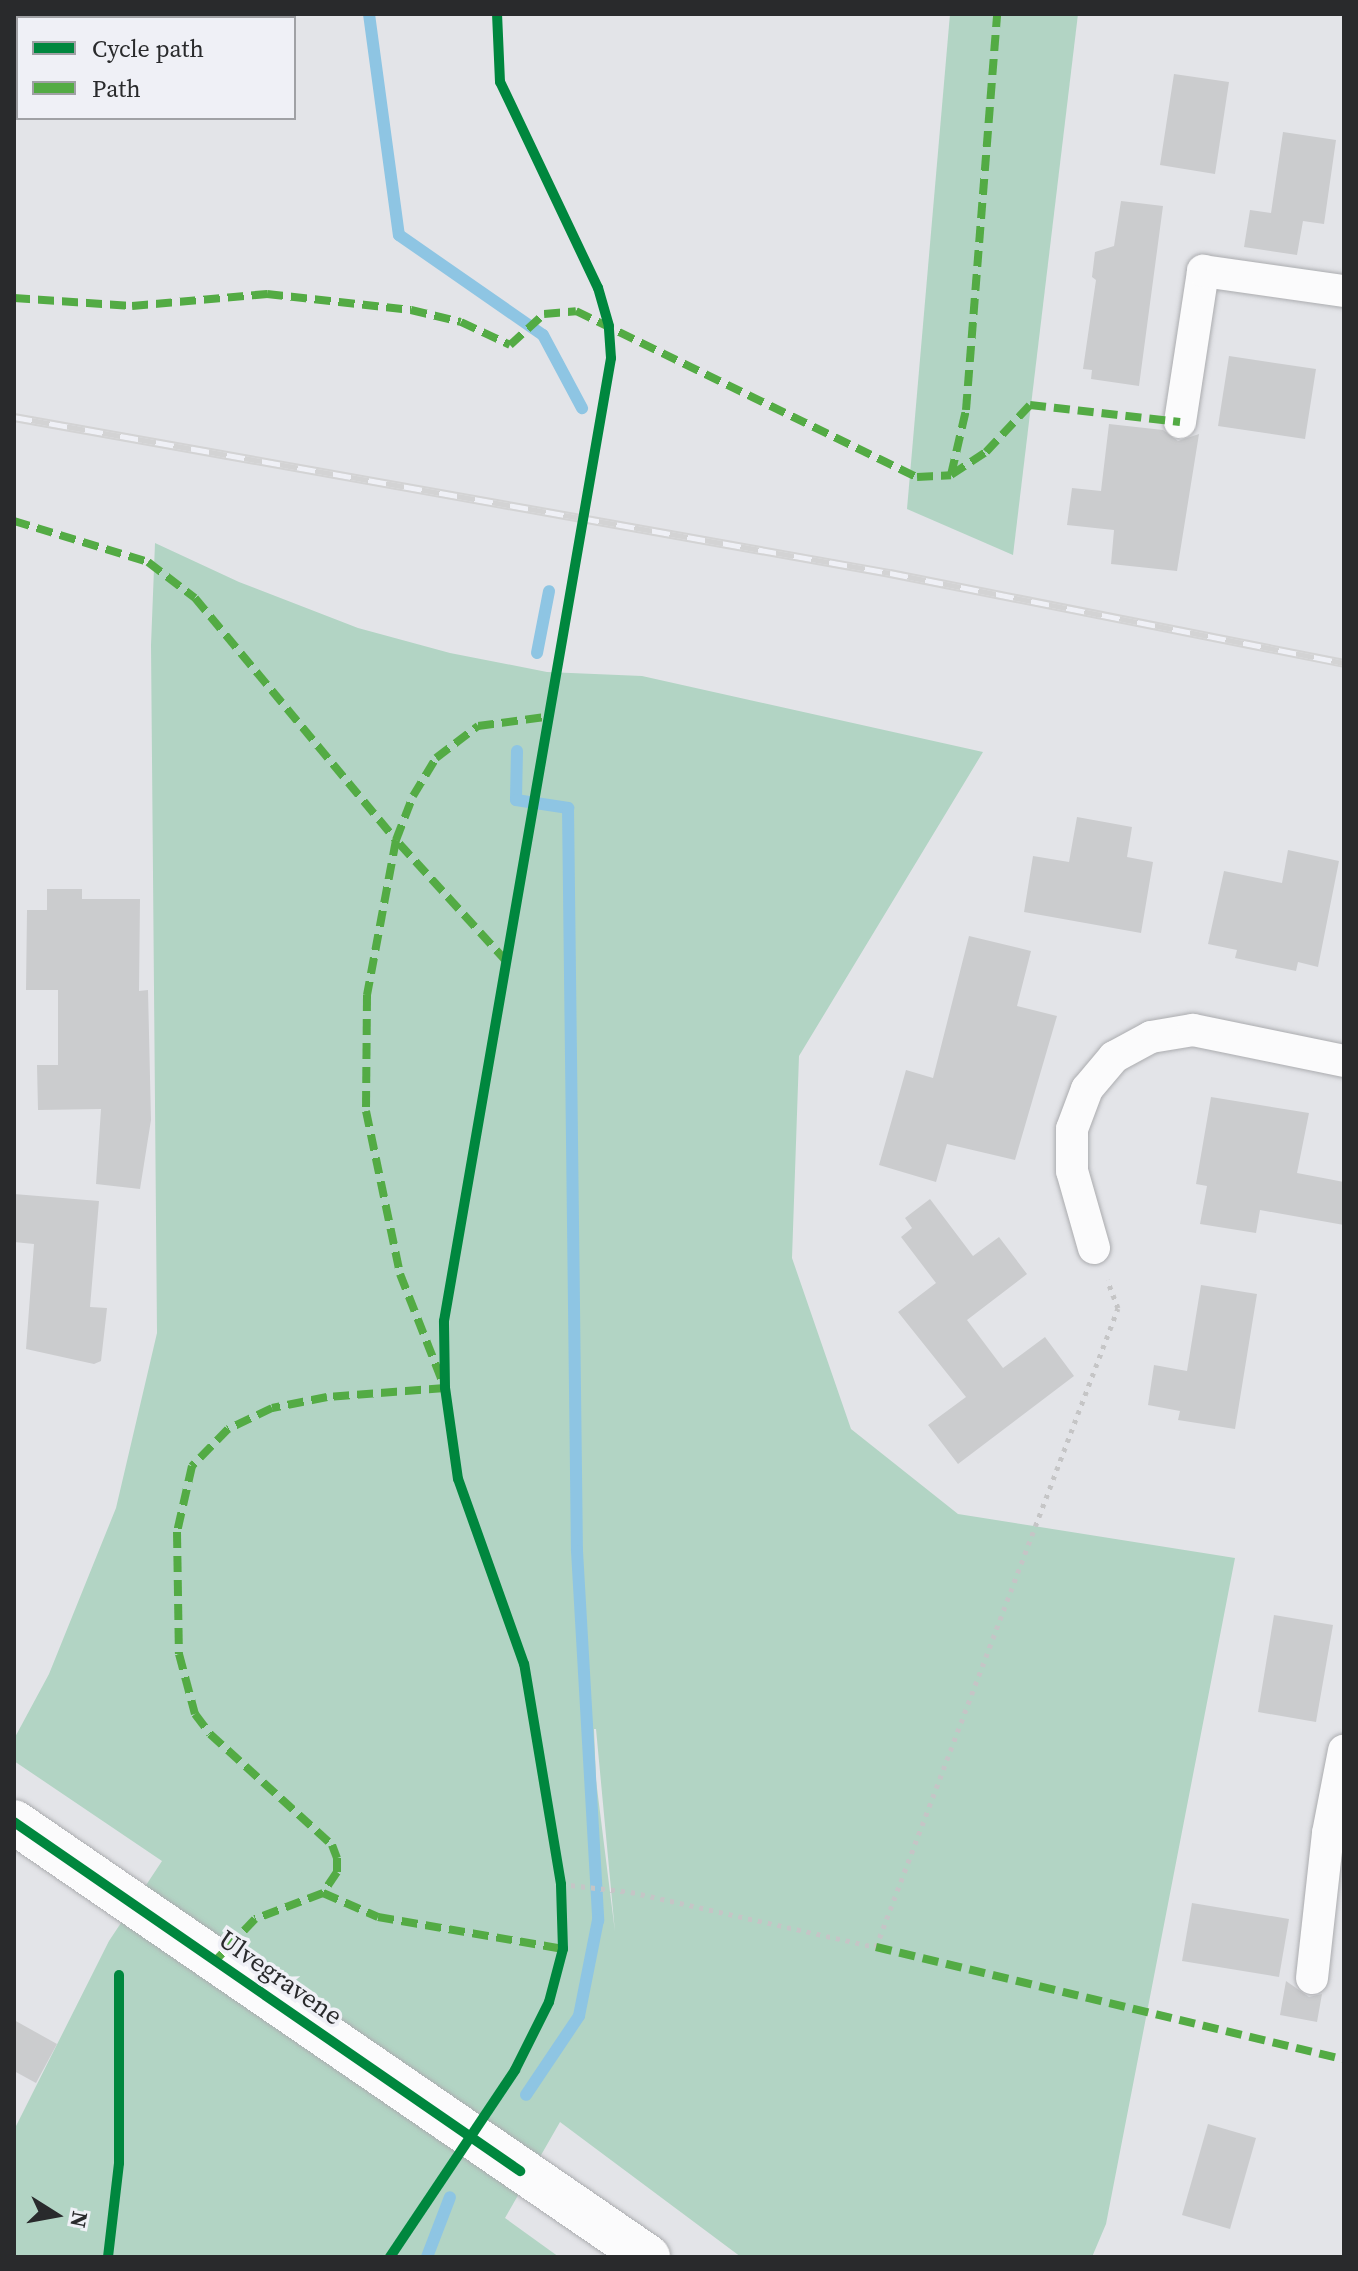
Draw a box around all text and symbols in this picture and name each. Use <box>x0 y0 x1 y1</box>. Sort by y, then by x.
legend <box>16 16 296 120</box>
text: Cycle path <box>92 32 204 65</box>
text: Path <box>92 72 141 105</box>
street label: Ulvegravene <box>212 1924 348 2032</box>
north arrow <box>16 2175 96 2255</box>
text: N <box>63 2209 96 2230</box>

